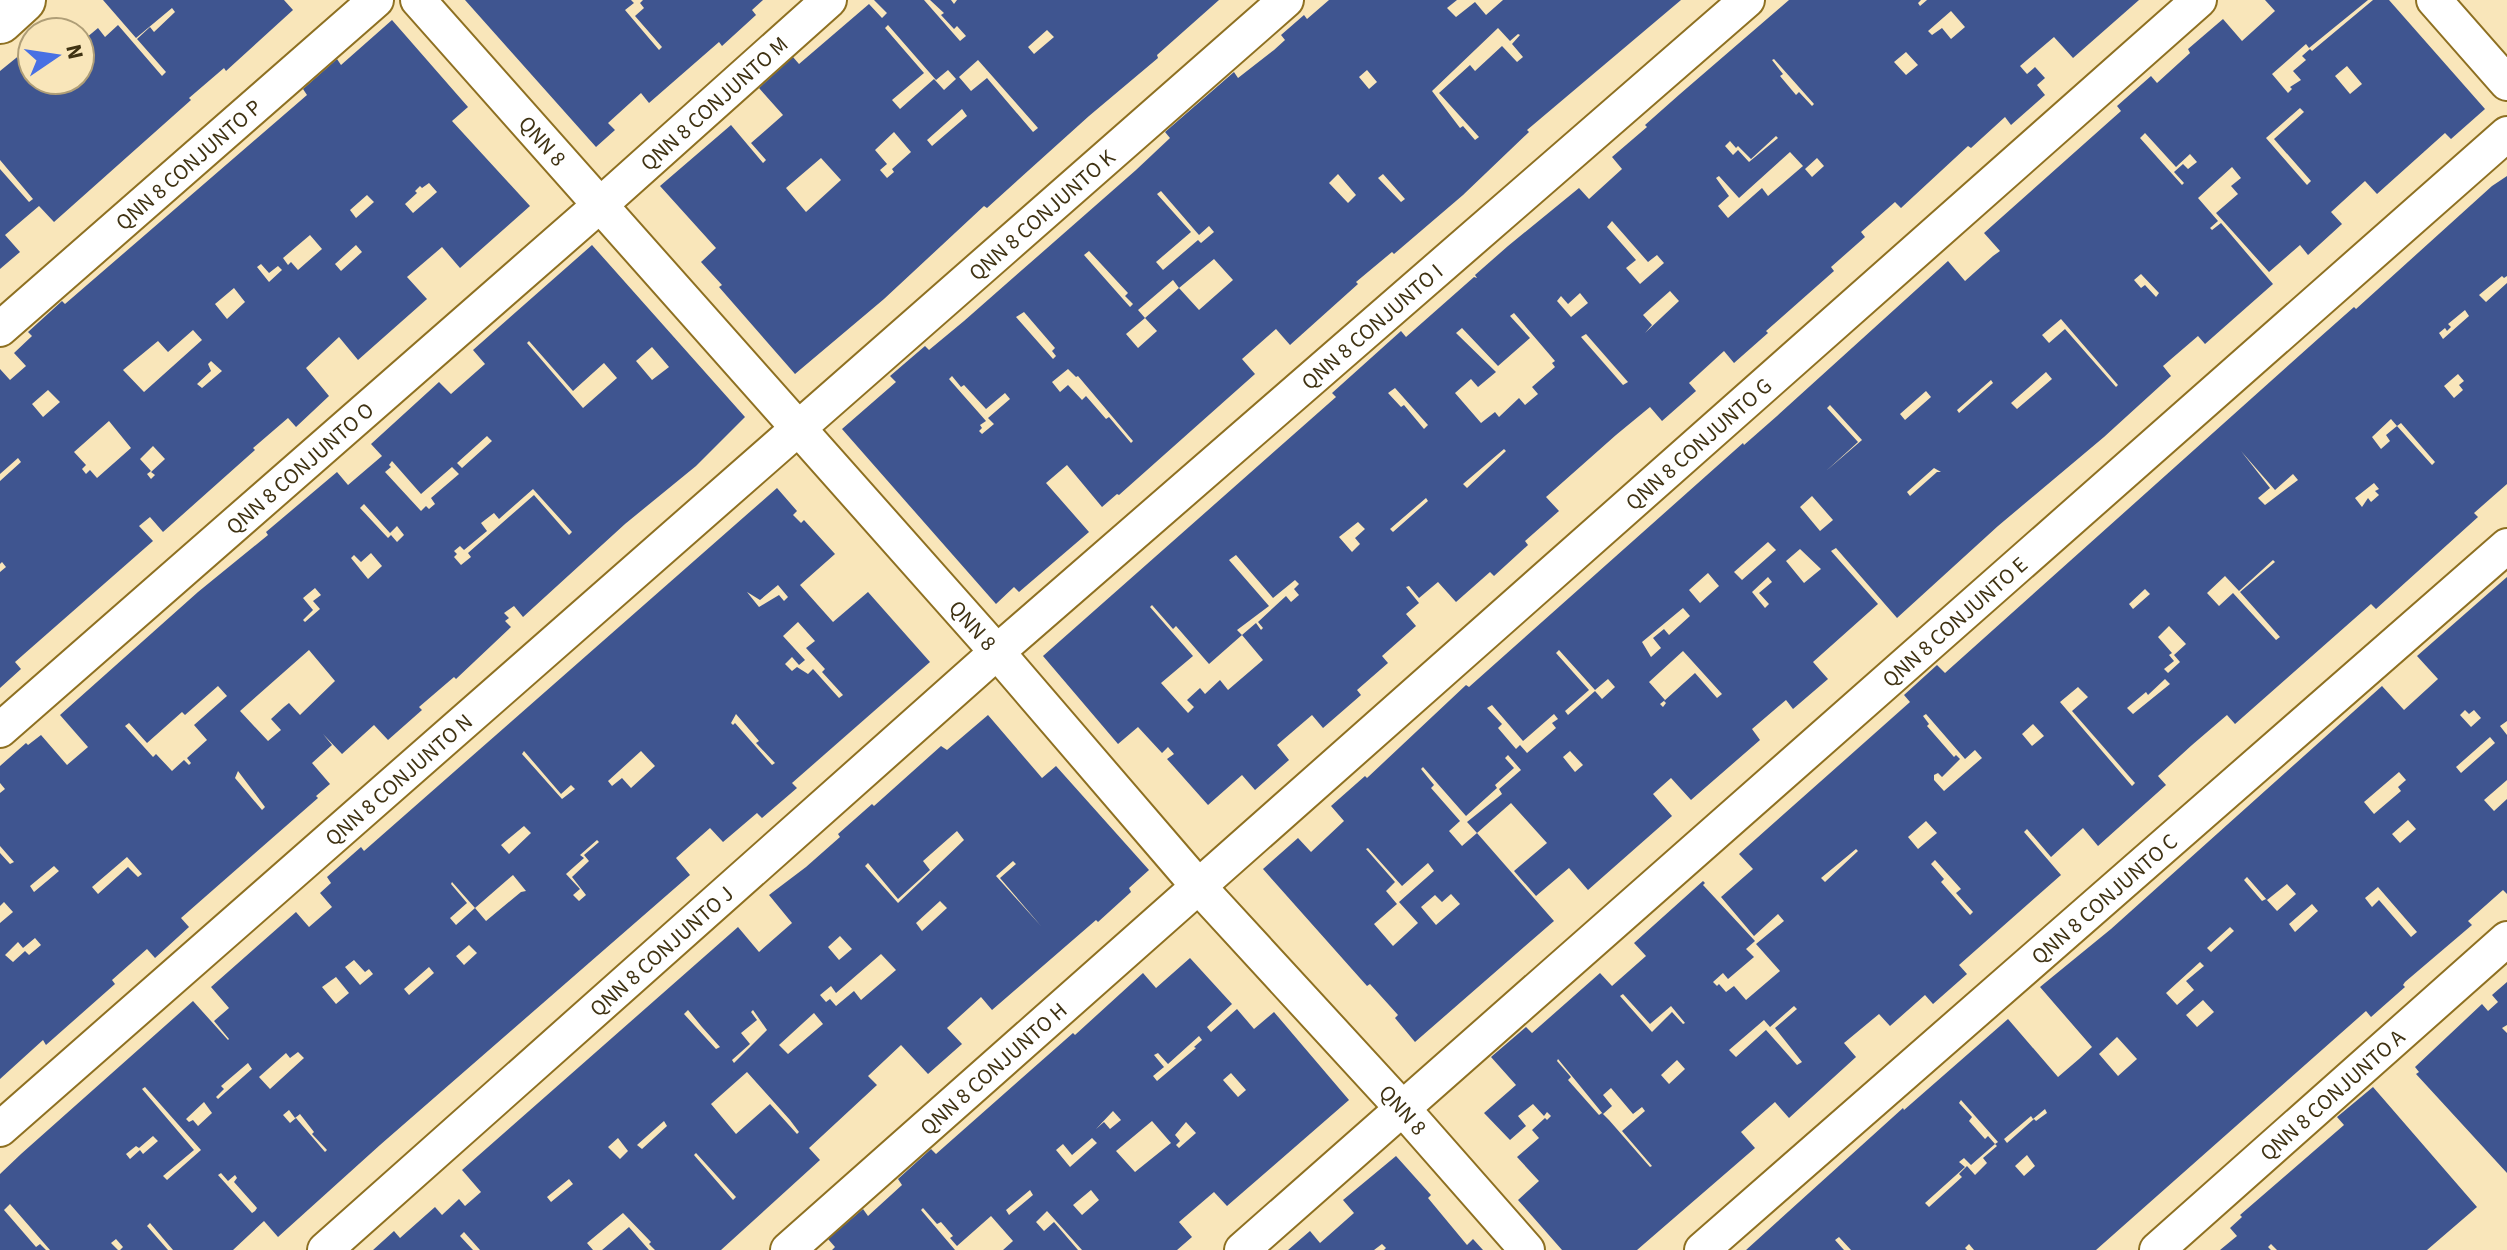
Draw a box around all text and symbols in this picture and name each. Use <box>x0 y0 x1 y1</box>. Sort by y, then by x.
north arrow <box>16 16 96 96</box>
street label: QNN 8 CONJUNTO M <box>633 29 796 179</box>
text: N <box>57 41 92 62</box>
street label: QNN 8 CONJUNTO P <box>109 92 269 238</box>
street label: QNN 8 <box>511 109 573 174</box>
street label: QNN 8 CONJUNTO K <box>962 142 1123 289</box>
street label: QNN 8 CONJUNTO I <box>1294 256 1450 398</box>
street label: QNN 8 CONJUNTO G <box>1618 371 1779 518</box>
street label: QNN 8 CONJUNTO O <box>219 395 381 542</box>
street label: QNN 8 CONJUNTO E <box>1875 549 2035 695</box>
street label: QNN 8 <box>941 593 1004 658</box>
street label: QNN 8 CONJUNTO N <box>318 706 480 854</box>
street label: QNN 8 CONJUNTO C <box>2024 826 2185 972</box>
street label: QNN 8 CONJUNTO J <box>583 879 741 1025</box>
street label: QNN 8 CONJUNTO H <box>913 995 1074 1143</box>
street label: QNN 8 CONJUNTO A <box>2253 1022 2412 1169</box>
street label: QNN 8 <box>1371 1078 1434 1143</box>

